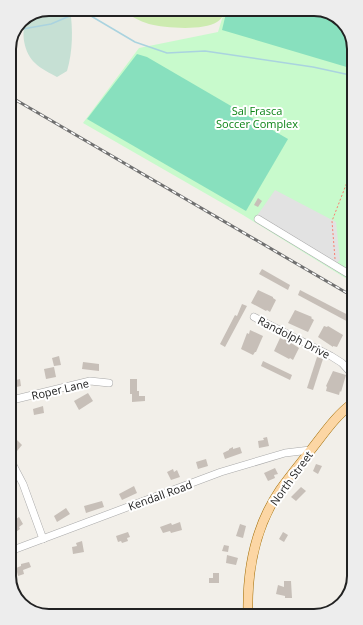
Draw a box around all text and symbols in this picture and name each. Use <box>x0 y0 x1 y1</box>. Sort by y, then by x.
park label: Sal Frasca Soccer Complex <box>216 103 298 131</box>
street label: Randolph Drive <box>255 312 333 362</box>
street label: Roper Lane <box>30 375 90 403</box>
street label: North Street <box>266 448 316 508</box>
street label: Kendall Road <box>126 476 194 514</box>

